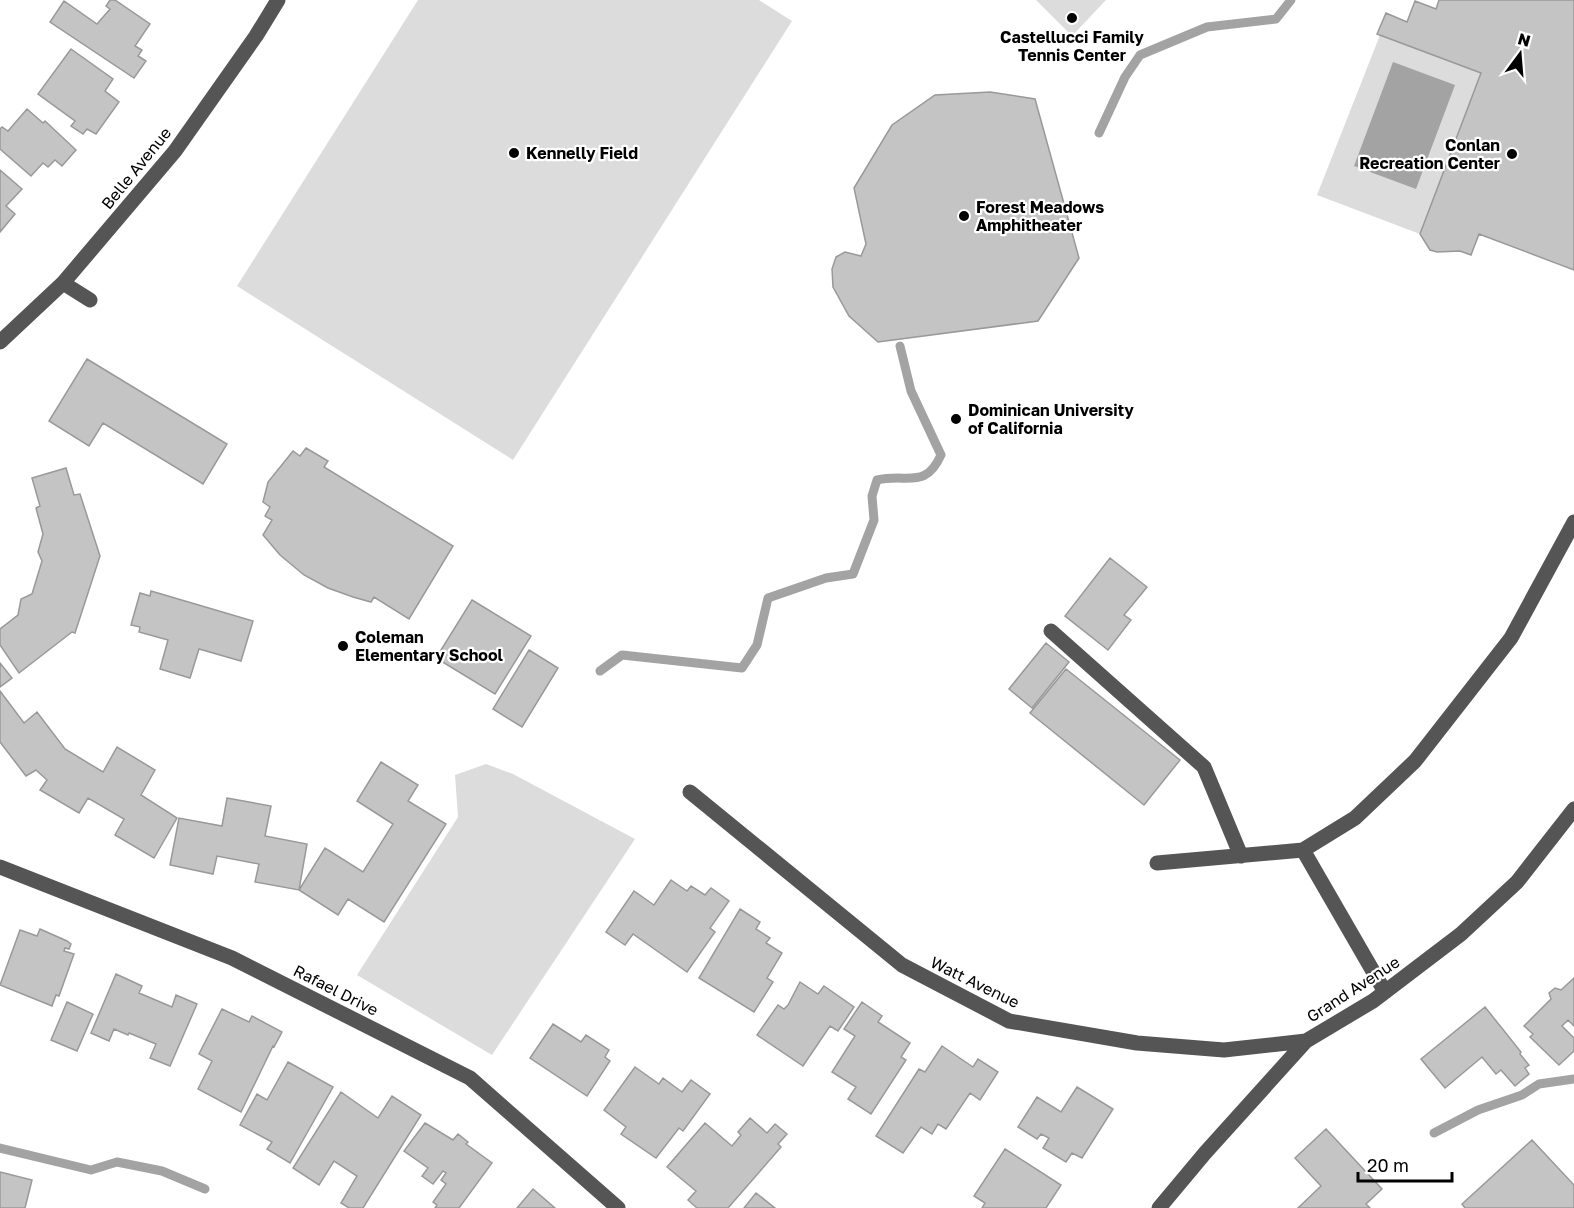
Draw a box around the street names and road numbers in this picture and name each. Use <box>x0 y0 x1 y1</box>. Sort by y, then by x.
street label: Belle Avenue <box>97 123 175 213</box>
street label: Watt Avenue <box>927 952 1023 1012</box>
street label: Grand Avenue <box>1303 952 1403 1026</box>
street label: Rafael Drive <box>290 960 382 1020</box>

